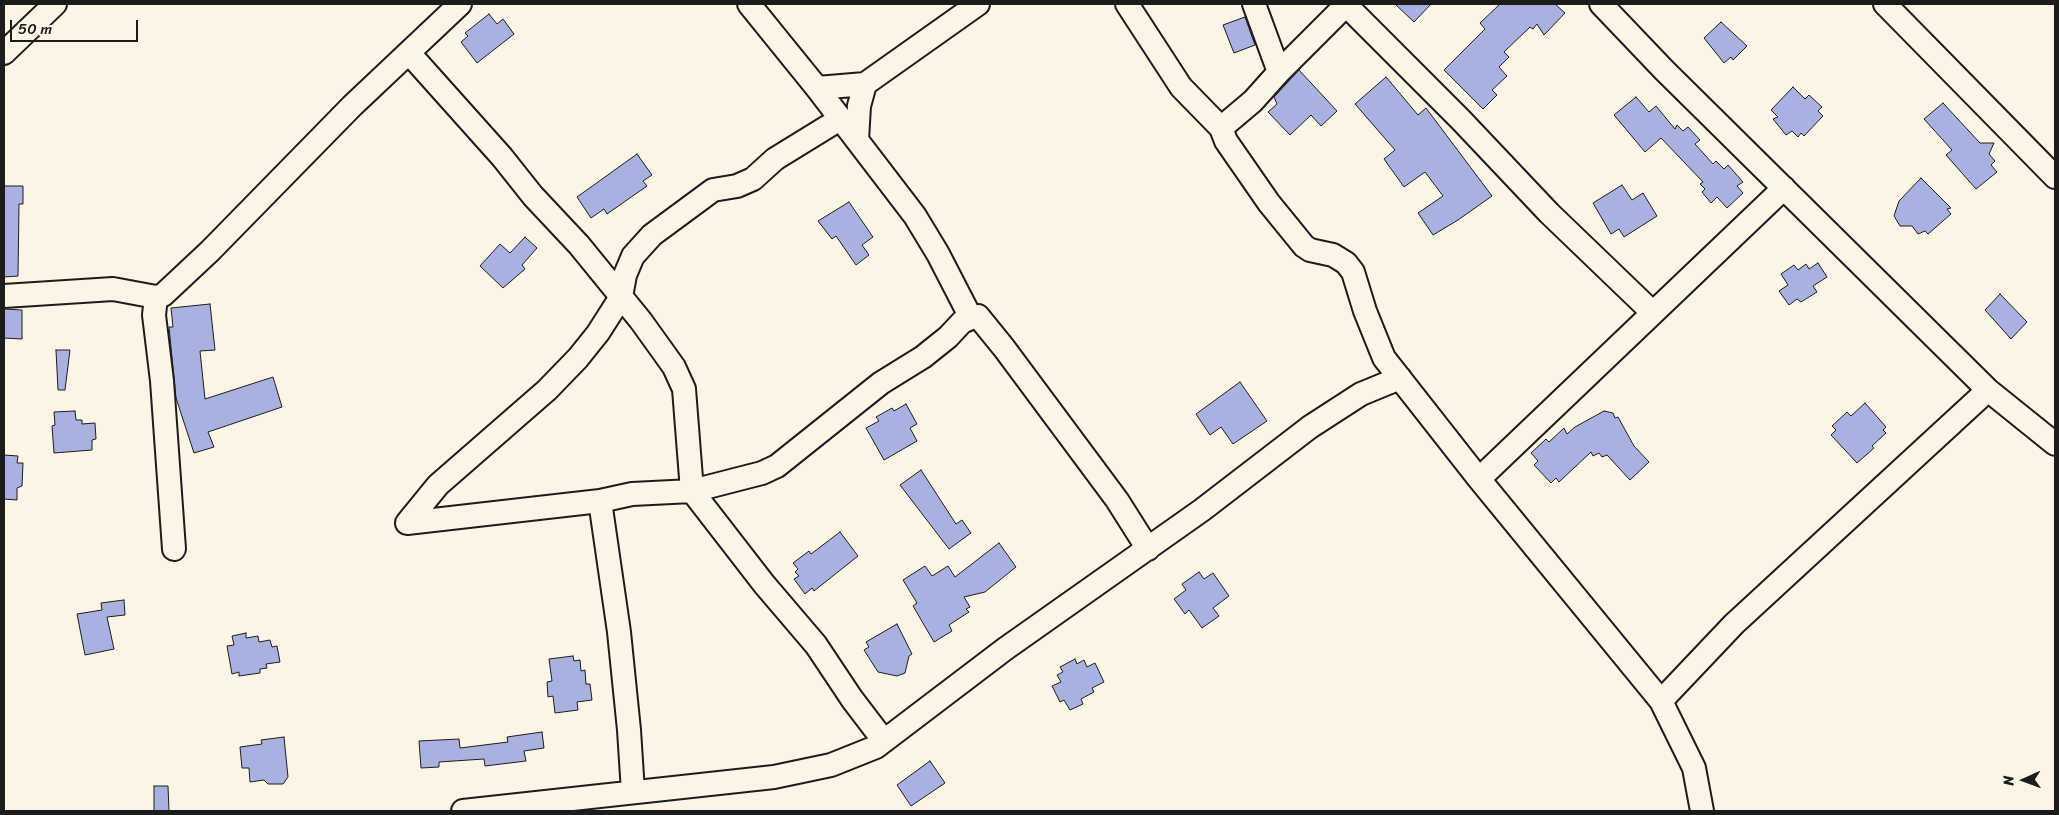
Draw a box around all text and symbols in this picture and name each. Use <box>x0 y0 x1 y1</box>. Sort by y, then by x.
scale bar <box>12 10 140 42</box>
text: 50 m <box>18 16 52 42</box>
north arrow <box>1999 755 2049 805</box>
text: N <box>1996 775 2021 786</box>

